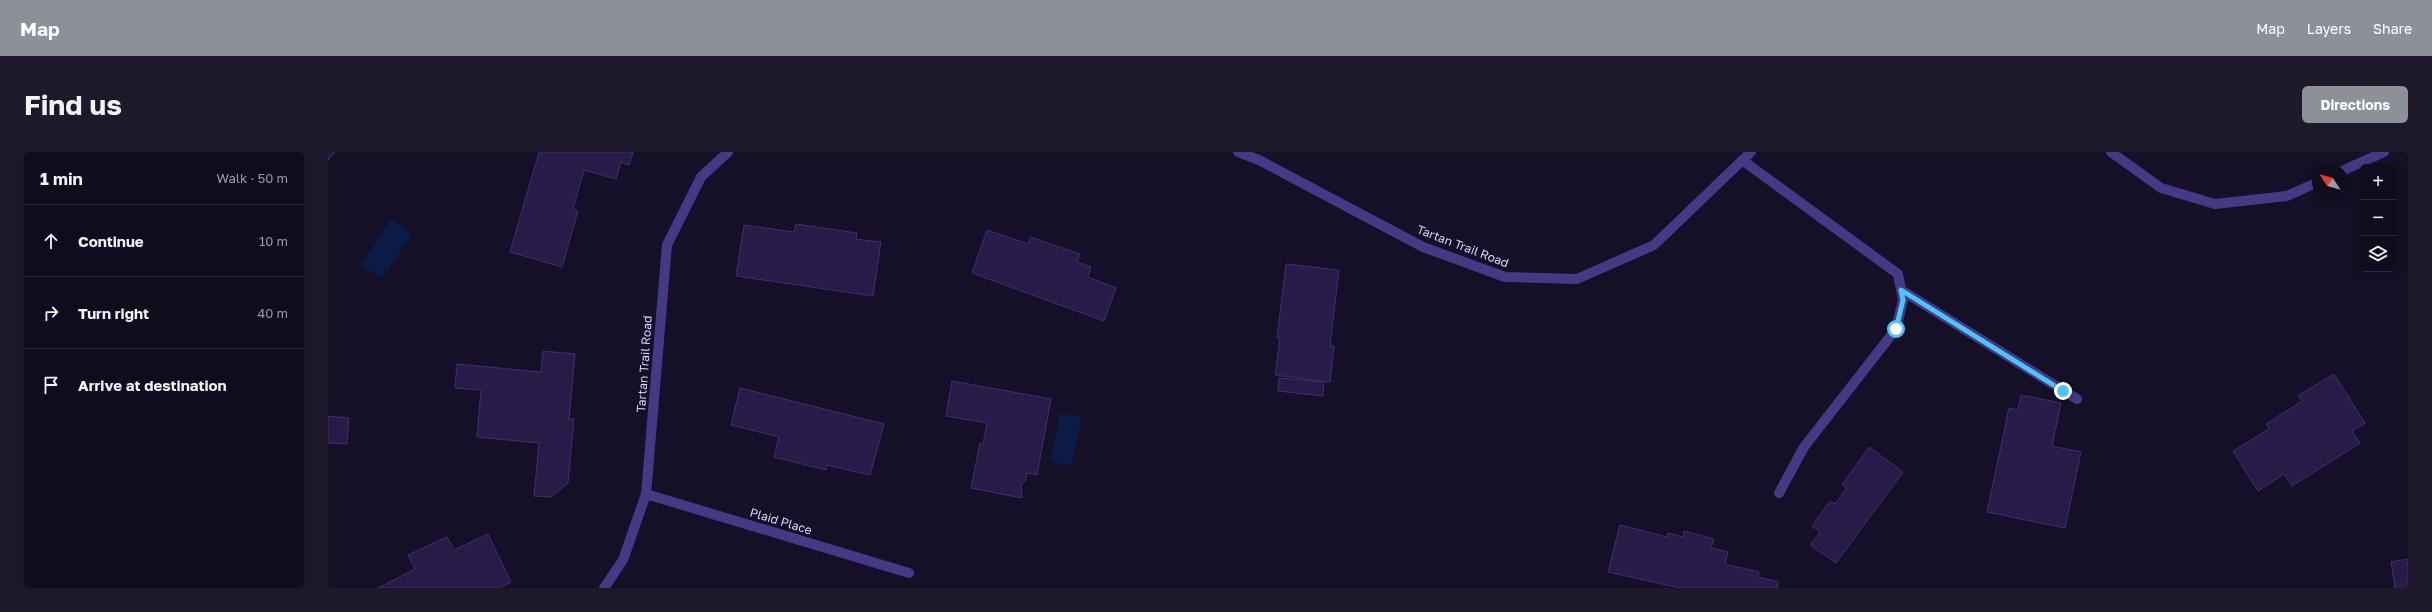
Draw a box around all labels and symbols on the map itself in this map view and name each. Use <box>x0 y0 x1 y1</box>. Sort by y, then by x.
north arrow <box>2312 164 2348 200</box>
street label: Tartan Trail Road <box>1415 222 1511 270</box>
street label: Tartan Trail Road <box>633 315 655 413</box>
route start <box>1887 320 1905 338</box>
route end <box>2054 382 2072 400</box>
street label: Plaid Place <box>748 504 814 538</box>

